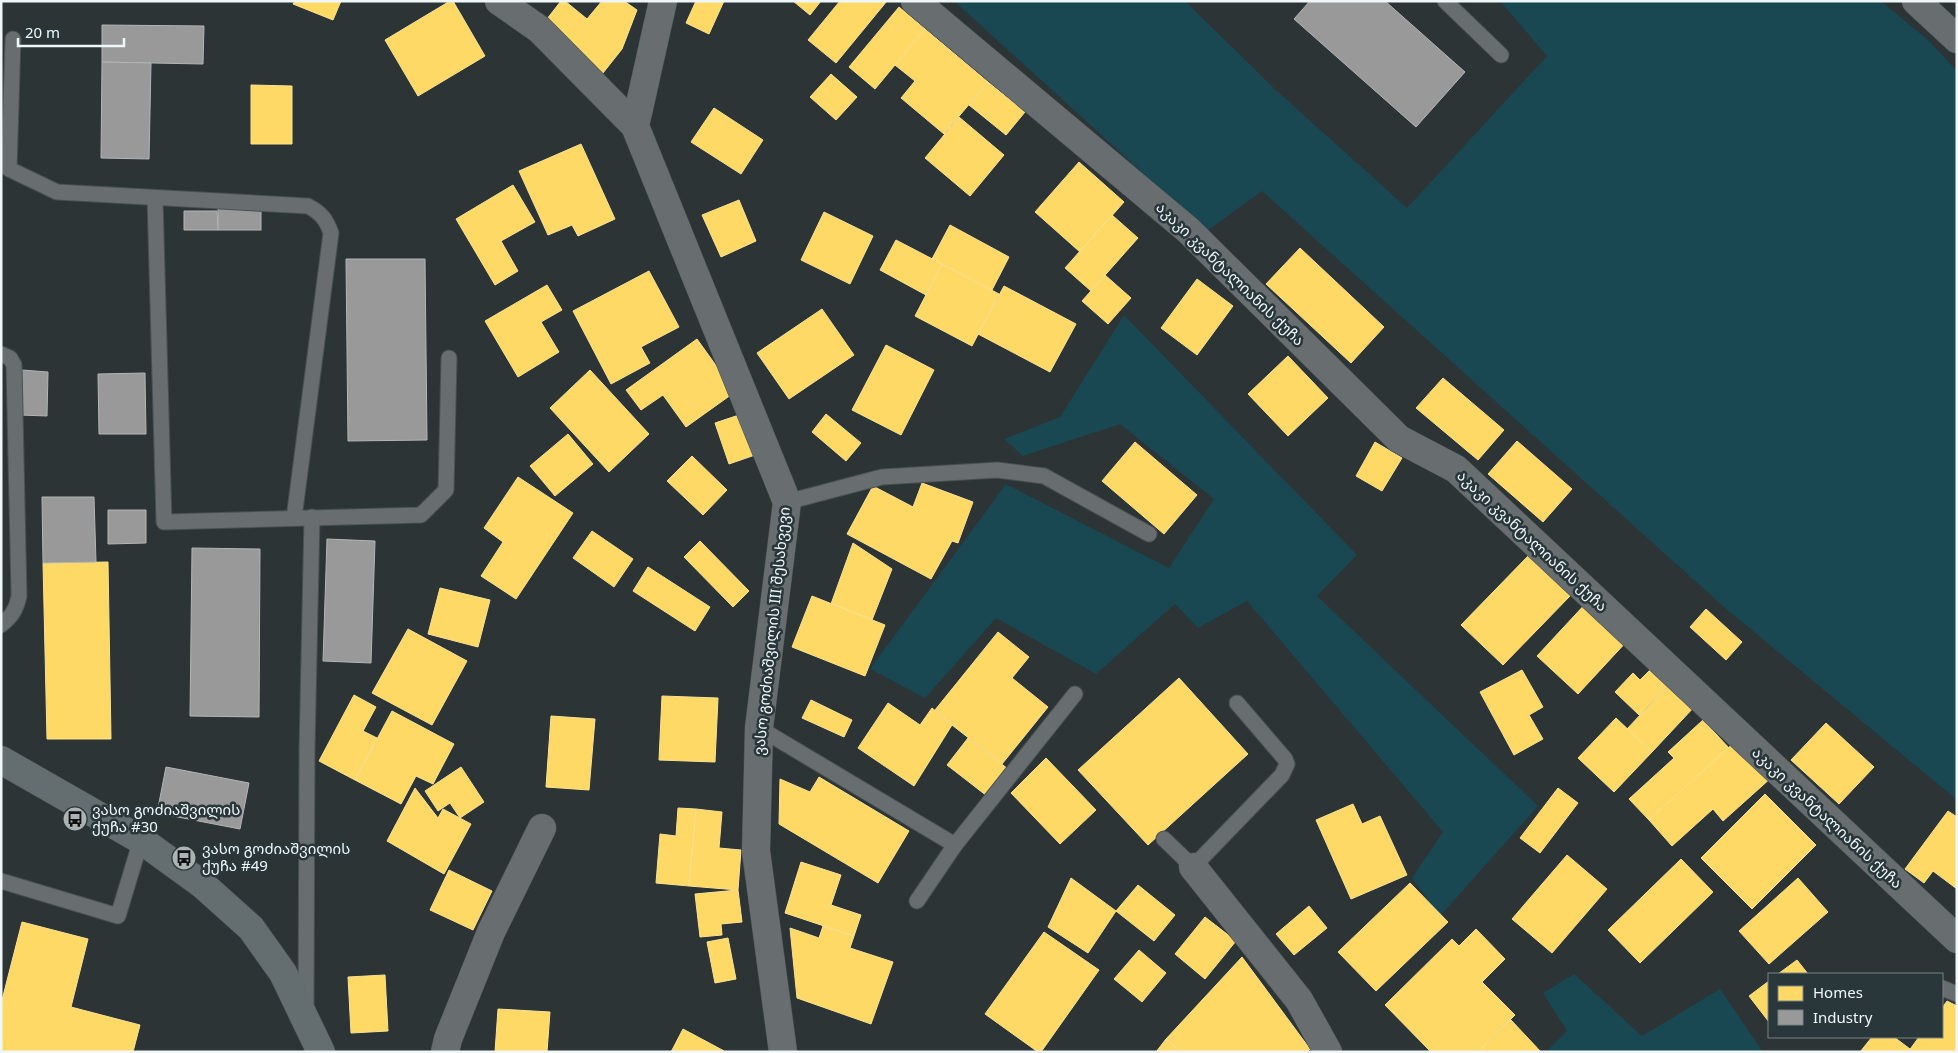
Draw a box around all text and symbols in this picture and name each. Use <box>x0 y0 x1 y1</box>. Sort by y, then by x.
scale bar <box>18 15 124 47</box>
text: 20 m <box>25 22 60 42</box>
street label: აკაკი კვანტალიანის ქუჩა <box>1152 197 1309 350</box>
street label: აკაკი კვანტალიანის ქუჩა <box>1453 465 1612 615</box>
street label: ვასო გოძიაშვილის III შესახვევი <box>748 506 794 756</box>
street label: აკაკი კვანტალიანის ქუჩა <box>1748 742 1907 892</box>
place label: ვასო გოძიაშვილის ქუჩა #30 <box>92 799 240 836</box>
bus stop icon: ვასო გოძიაშვილის ქუჩა #30 <box>62 806 88 832</box>
place label: ვასო გოძიაშვილის ქუჩა #49 <box>202 838 350 875</box>
bus stop icon: ვასო გოძიაშვილის ქუჩა #49 <box>171 845 197 871</box>
legend <box>1768 973 1943 1038</box>
text: Homes <box>1813 982 1863 1002</box>
text: Industry <box>1813 1007 1873 1027</box>

